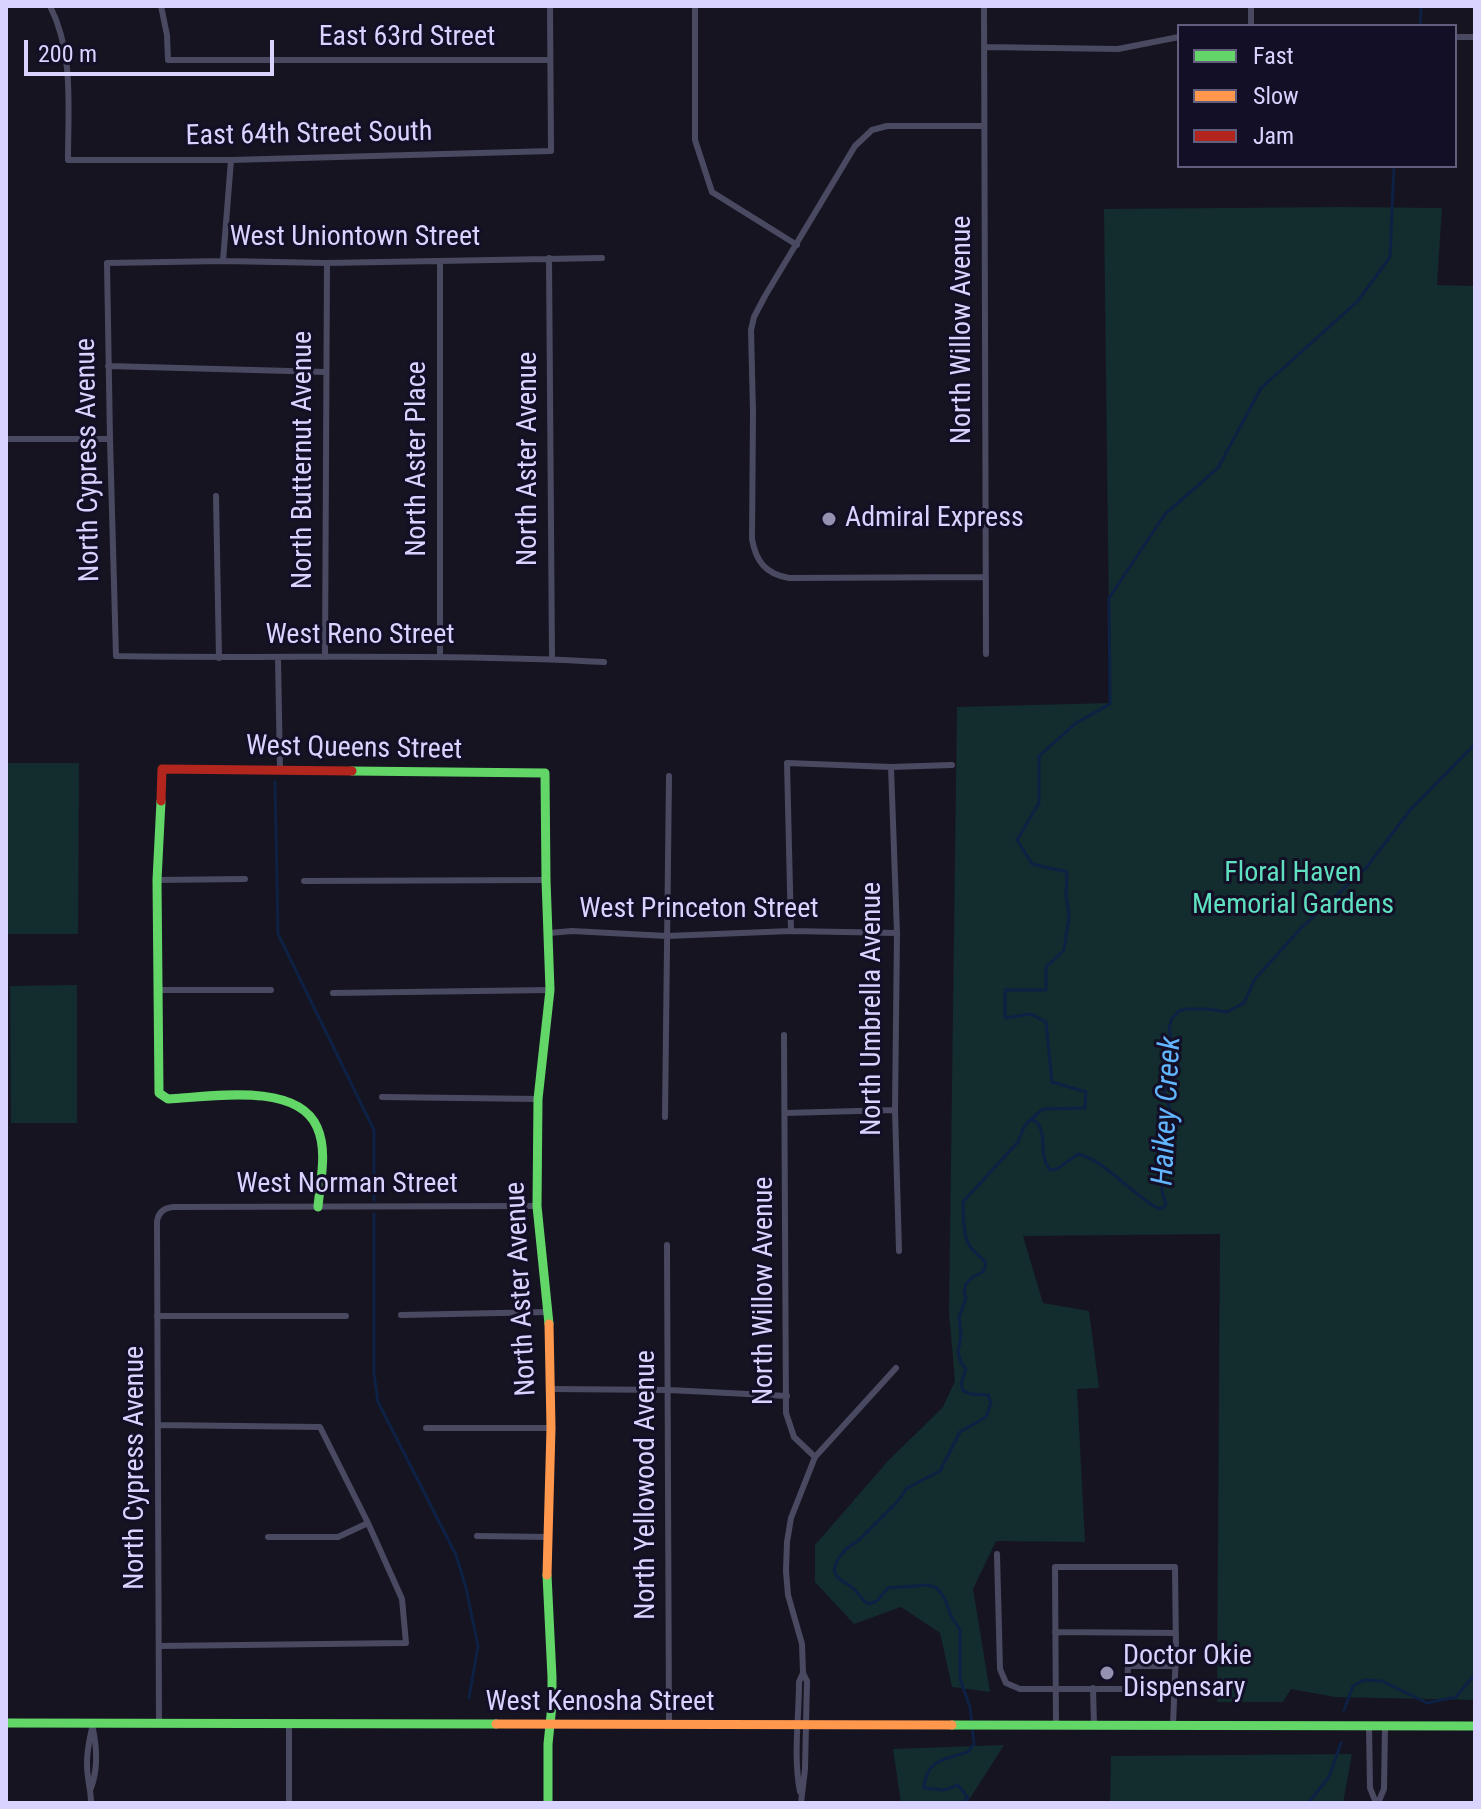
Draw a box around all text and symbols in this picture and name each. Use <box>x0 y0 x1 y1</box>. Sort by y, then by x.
street label: East 63rd Street <box>319 21 495 55</box>
scale bar <box>28 24 278 74</box>
legend <box>1177 24 1457 168</box>
text: 200 m <box>38 40 97 68</box>
text: Fast <box>1253 42 1294 70</box>
text: Slow <box>1253 82 1299 110</box>
street label: East 64th Street South <box>185 116 433 154</box>
text: Jam <box>1253 122 1294 150</box>
street label: North Willow Avenue <box>946 216 980 444</box>
street label: West Uniontown Street <box>230 221 480 255</box>
street label: North Butternut Avenue <box>287 331 321 589</box>
street label: North Cypress Avenue <box>70 338 108 582</box>
street label: North Aster Avenue <box>512 352 546 566</box>
street label: North Aster Place <box>401 361 435 557</box>
place label: Admiral Express <box>845 502 1024 536</box>
marker: Admiral Express <box>820 510 838 528</box>
street label: West Reno Street <box>265 619 455 653</box>
street label: West Queens Street <box>245 730 463 768</box>
park label: Floral Haven Memorial Gardens <box>1192 857 1394 923</box>
street label: North Umbrella Avenue <box>856 882 890 1136</box>
street label: West Princeton Street <box>579 893 819 927</box>
water label: Haikey Creek <box>1146 1035 1190 1187</box>
street label: West Norman Street <box>236 1168 458 1202</box>
street label: North Willow Avenue <box>748 1177 782 1405</box>
street label: North Aster Avenue <box>500 1181 544 1397</box>
street label: North Cypress Avenue <box>119 1346 153 1590</box>
street label: North Yellowood Avenue <box>630 1350 664 1620</box>
place label: Doctor Okie Dispensary <box>1123 1640 1252 1706</box>
marker: Doctor Okie Dispensary <box>1098 1664 1116 1682</box>
street label: West Kenosha Street <box>486 1686 714 1720</box>

